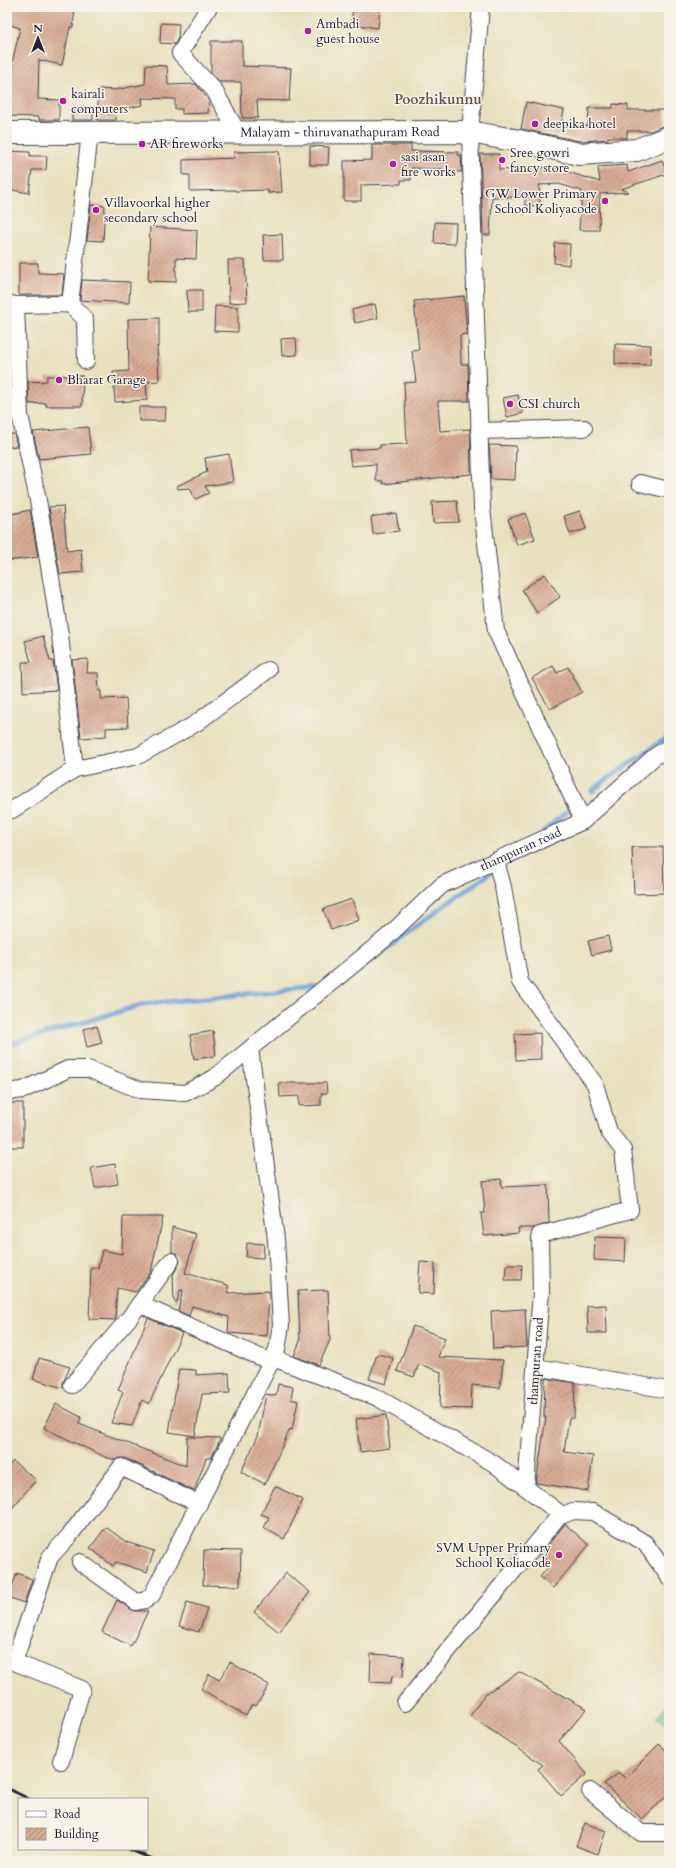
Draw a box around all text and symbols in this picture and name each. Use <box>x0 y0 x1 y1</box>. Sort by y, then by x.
place label: Ambadi guest house <box>316 15 380 48</box>
north arrow <box>18 18 58 58</box>
text: N <box>33 21 43 36</box>
marker: Ambadi guest house <box>303 26 313 36</box>
place label: kairali computers <box>71 85 128 118</box>
district label: Poozhikunnu <box>394 90 482 109</box>
marker: kairali computers <box>58 96 68 106</box>
place label: deepika hotel <box>543 115 617 133</box>
marker: deepika hotel <box>530 119 540 129</box>
street label: Malayam - thiruvanathapuram Road <box>240 123 440 141</box>
place label: AR fireworks <box>150 135 223 153</box>
marker: AR fireworks <box>137 139 147 149</box>
place label: Sree gowri fancy store <box>510 144 570 177</box>
place label: sasi asan fire works <box>401 148 456 181</box>
marker: Sree gowri fancy store <box>497 155 507 165</box>
marker: sasi asan fire works <box>388 159 398 169</box>
place label: GW Lower Primary School Koliyacode <box>485 185 597 218</box>
place label: Villavoorkal higher secondary school <box>104 194 210 227</box>
marker: GW Lower Primary School Koliyacode <box>600 196 610 206</box>
marker: Villavoorkal higher secondary school <box>91 205 101 215</box>
place label: Bharat Garage <box>67 371 146 389</box>
marker: Bharat Garage <box>54 375 64 385</box>
place label: CSI church <box>518 395 580 413</box>
marker: CSI church <box>505 399 515 409</box>
street label: thampuran road <box>477 823 564 876</box>
street label: thampuran road <box>524 1317 548 1405</box>
place label: SVM Upper Primary School Koliacode <box>436 1539 551 1572</box>
marker: SVM Upper Primary School Koliacode <box>554 1550 564 1560</box>
legend <box>18 1798 148 1850</box>
text: Road <box>54 1806 81 1822</box>
text: Building <box>54 1826 99 1842</box>

